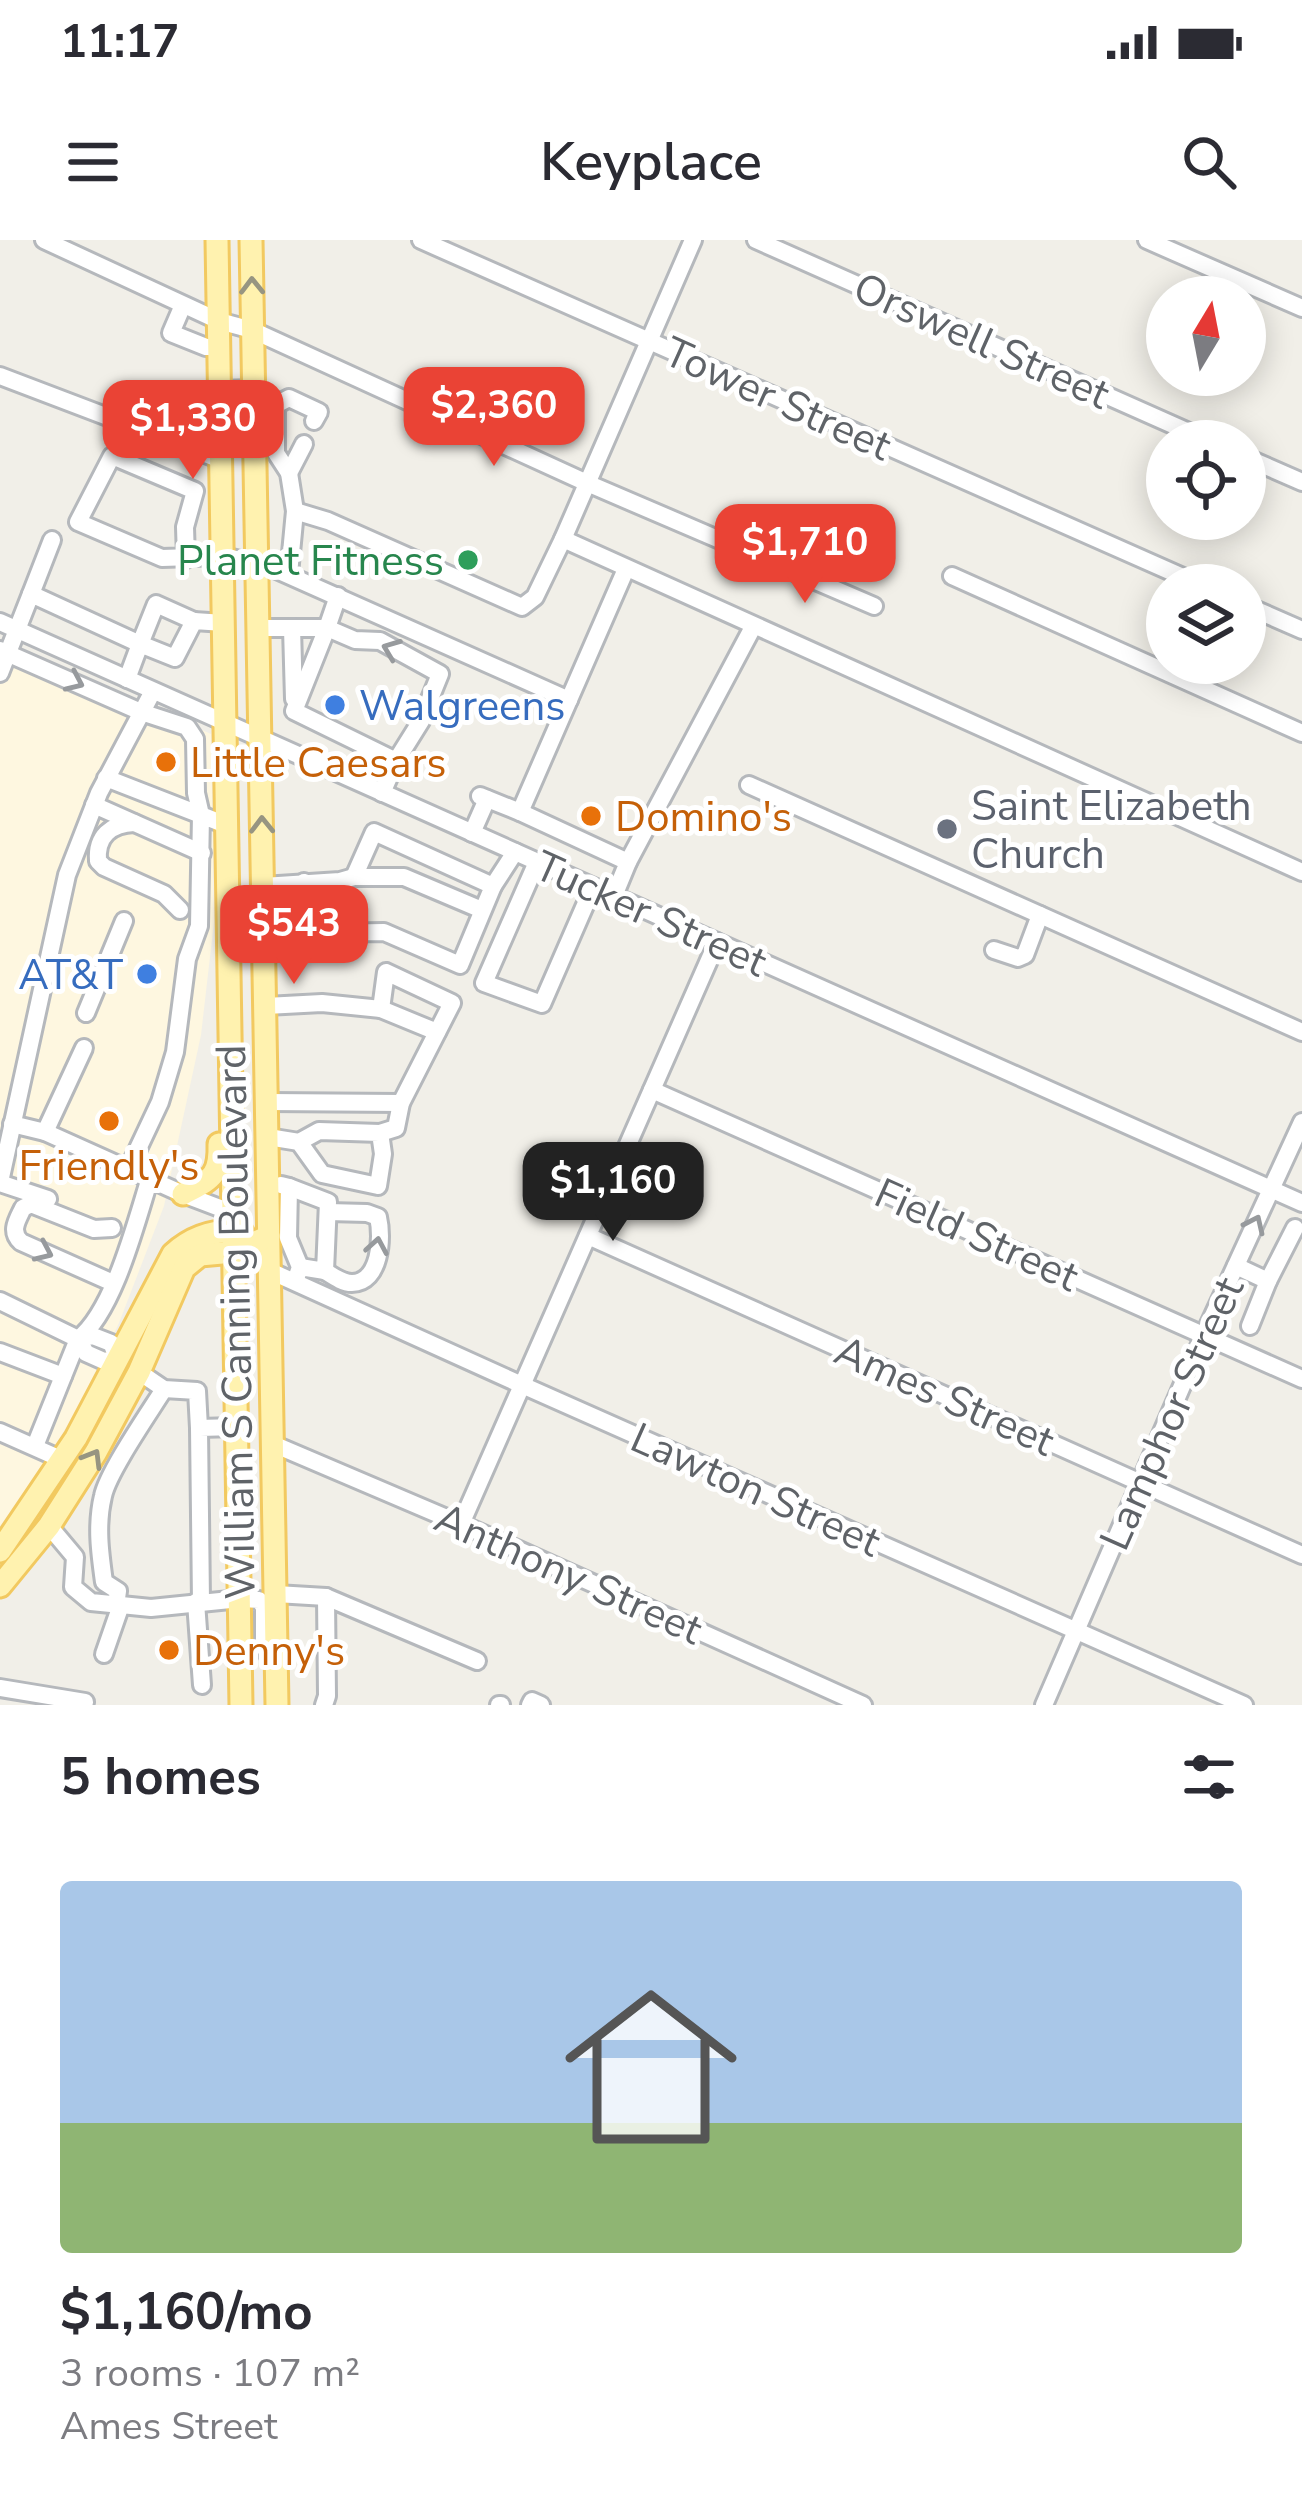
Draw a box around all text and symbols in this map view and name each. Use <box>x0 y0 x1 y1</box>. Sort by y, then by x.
text: 11:17 <box>60 12 179 73</box>
text: Keyplace <box>540 125 762 199</box>
icon: menu <box>60 129 126 195</box>
icon: search <box>1176 129 1242 195</box>
street label: Orswell Street <box>844 260 1119 423</box>
one-way arrow <box>239 276 265 295</box>
north arrow <box>1146 276 1266 396</box>
map controls <box>1146 276 1266 684</box>
street label: Tower Street <box>655 324 900 475</box>
pin: $2,360 <box>396 367 592 469</box>
text: $2,360 <box>431 379 557 432</box>
pin: $1,330 <box>95 380 291 482</box>
text: $1,330 <box>130 392 256 445</box>
button: locate <box>1146 420 1266 540</box>
pin: $1,710 <box>707 504 903 606</box>
text: $1,710 <box>742 516 868 569</box>
place label: Planet Fitness <box>177 533 444 590</box>
marker: Planet Fitness <box>455 547 481 573</box>
button: layers <box>1146 564 1266 684</box>
one-way arrow <box>382 638 403 663</box>
one-way arrow <box>63 668 84 692</box>
place label: Walgreens <box>359 678 565 735</box>
marker: Walgreens <box>322 692 348 718</box>
place label: Little Caesars <box>190 735 446 792</box>
marker: Little Caesars <box>153 749 179 775</box>
place label: Saint Elizabeth Church <box>971 778 1252 883</box>
place label: Domino's <box>615 789 792 846</box>
marker: Domino's <box>578 803 604 829</box>
one-way arrow <box>250 815 276 834</box>
marker: Saint Elizabeth Church <box>934 816 960 842</box>
street label: Tucker Street <box>525 838 776 991</box>
pin: $543 <box>223 885 365 987</box>
text: $543 <box>247 897 341 950</box>
place label: AT&T <box>18 947 124 1004</box>
marker: AT&T <box>134 961 160 987</box>
street label: William S Canning Boulevard <box>203 1044 270 1600</box>
marker: Friendly's <box>96 1108 122 1134</box>
place label: Friendly's <box>18 1138 200 1195</box>
pin: $1,160 <box>515 1142 711 1244</box>
text: $1,160 <box>550 1154 676 1207</box>
street label: Field Street <box>866 1165 1087 1306</box>
one-way arrow <box>1241 1215 1265 1236</box>
one-way arrow <box>31 1237 53 1261</box>
one-way arrow <box>363 1237 388 1257</box>
street label: Lamphor Street <box>1087 1268 1258 1559</box>
street label: Ames Street <box>826 1323 1063 1470</box>
street label: Lawton Street <box>622 1410 890 1571</box>
one-way arrow <box>78 1449 101 1471</box>
street label: Anthony Street <box>426 1490 711 1659</box>
place label: Denny's <box>193 1623 345 1680</box>
marker: Denny's <box>156 1637 182 1663</box>
text: 5 homes <box>60 1742 261 1812</box>
icon: filters <box>1176 1744 1242 1810</box>
icon: home <box>543 1959 759 2175</box>
text: $1,160/mo <box>60 2277 313 2347</box>
text: 3 rooms · 107 m² <box>60 2347 360 2400</box>
text: Ames Street <box>60 2400 278 2453</box>

